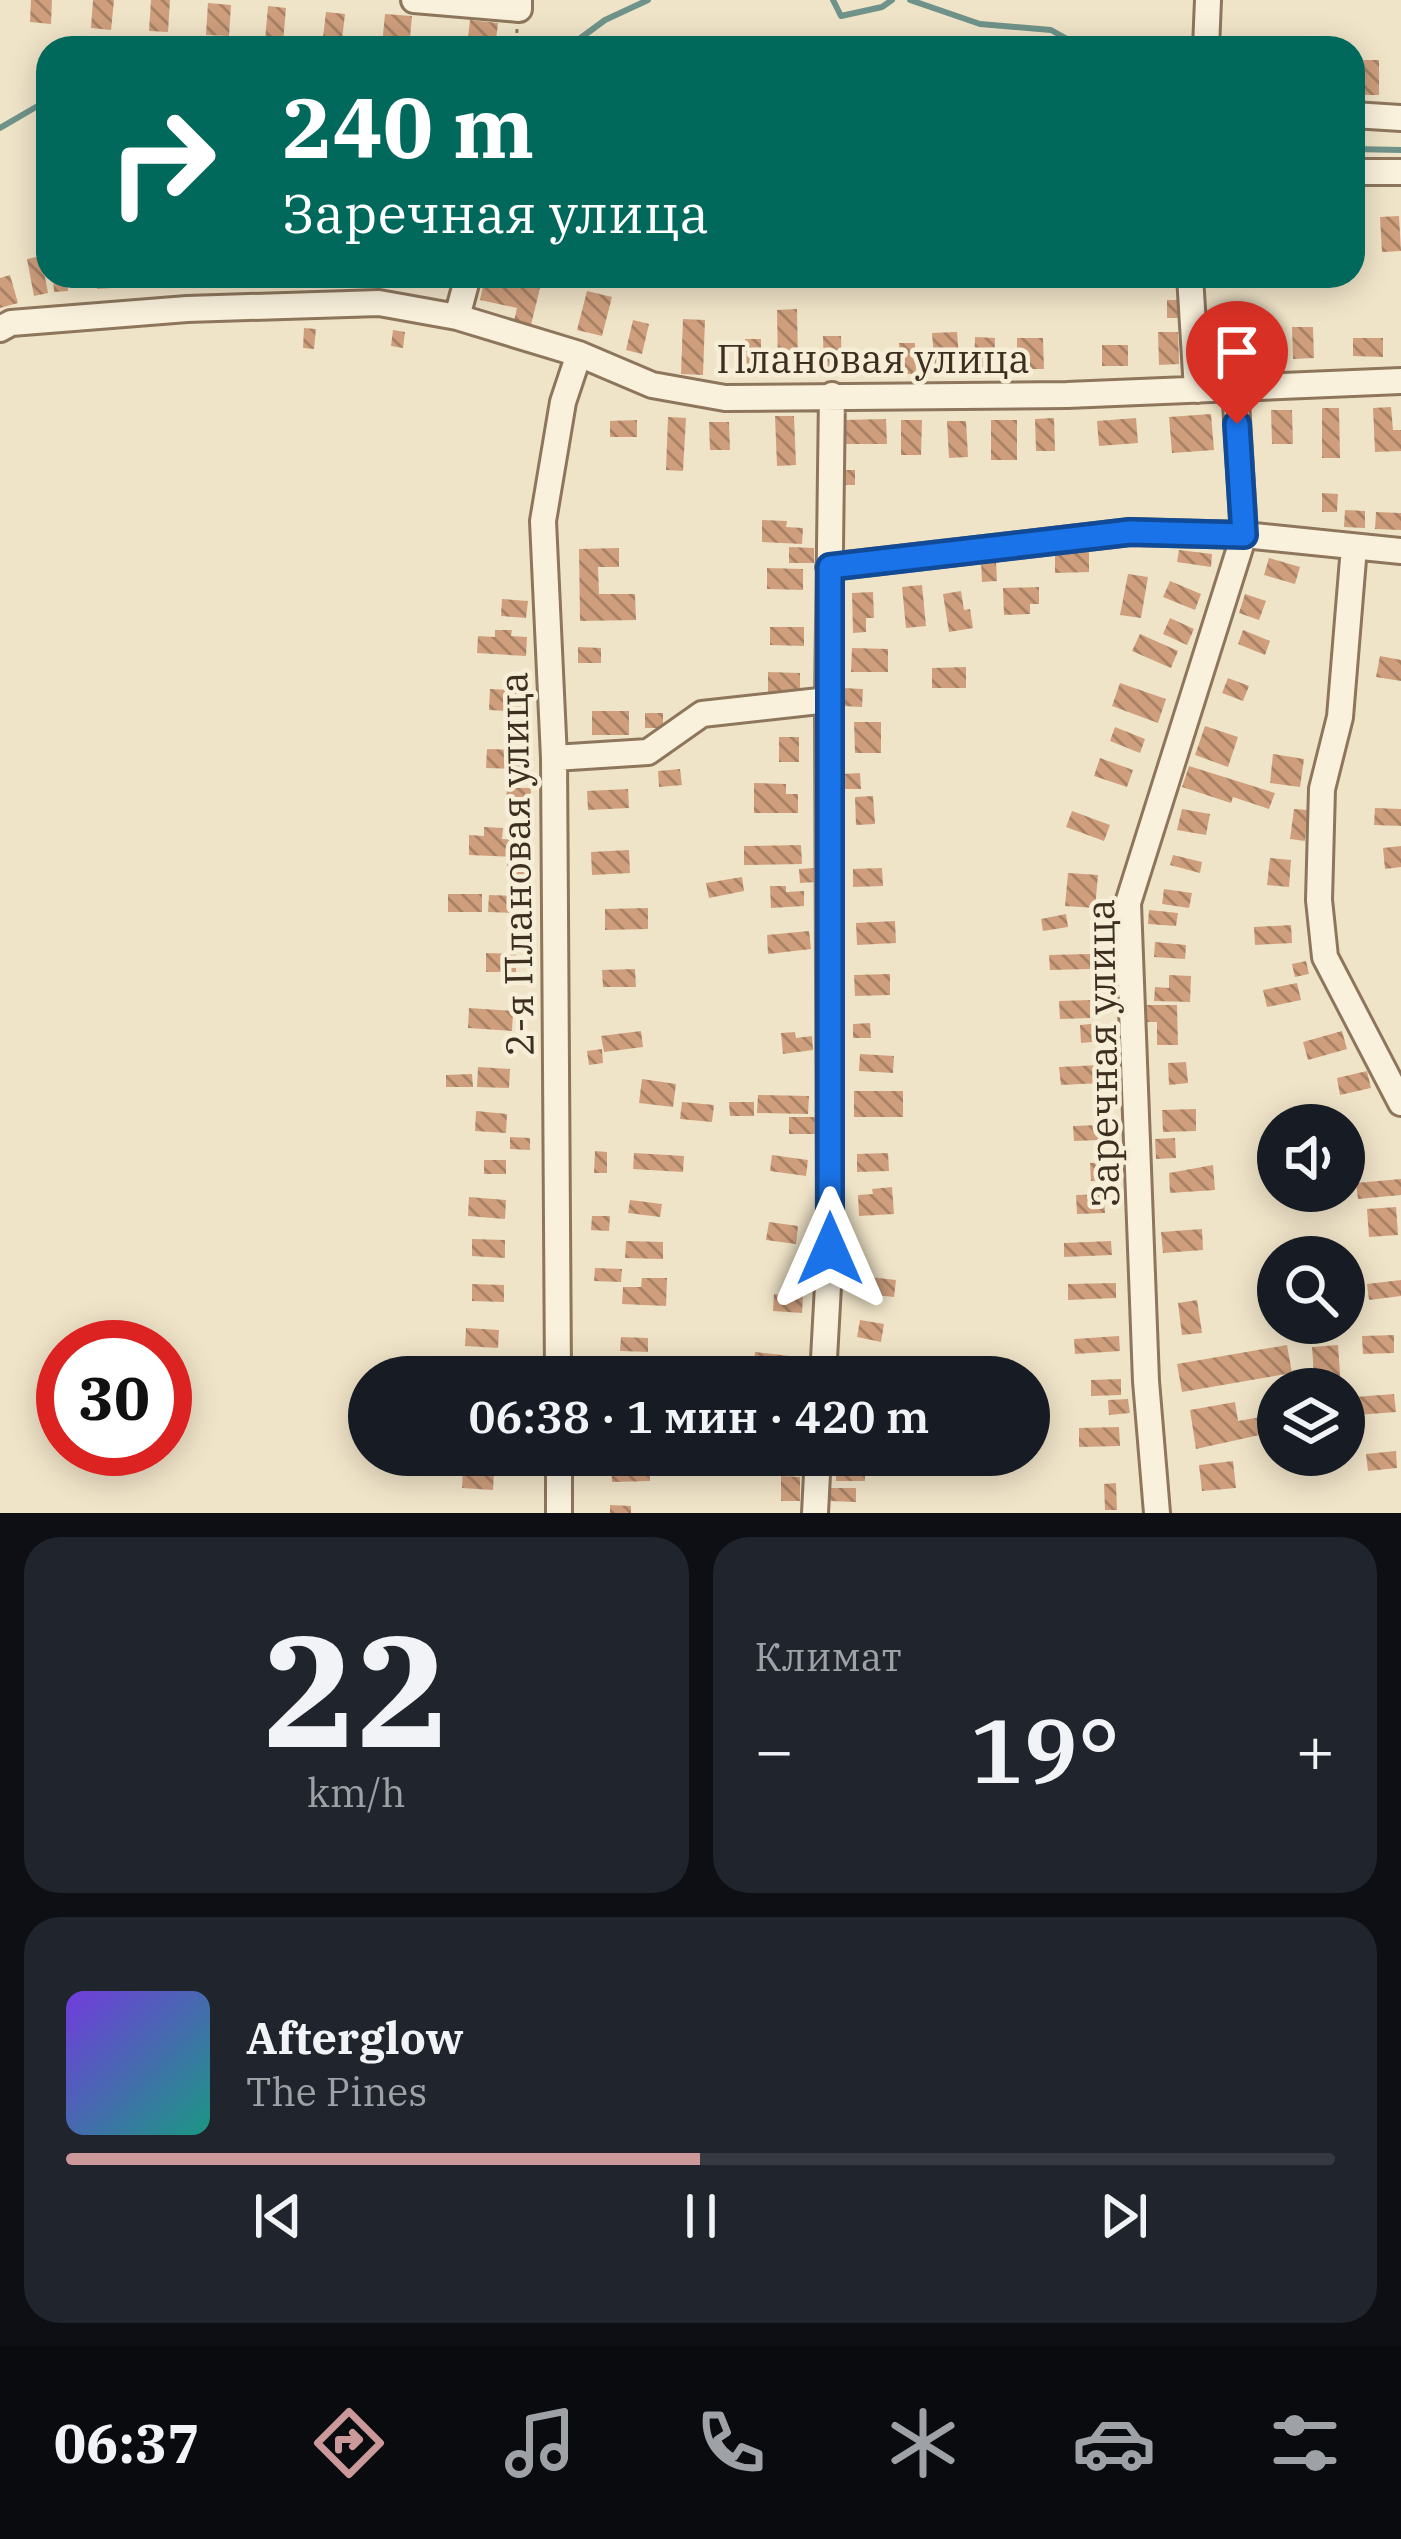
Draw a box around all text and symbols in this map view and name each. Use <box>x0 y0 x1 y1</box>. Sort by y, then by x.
text: 240 m <box>282 72 534 181</box>
icon: right <box>84 84 240 240</box>
text: Заречная улица <box>282 178 709 248</box>
pin <box>1186 301 1288 424</box>
icon: arrive <box>1204 319 1270 385</box>
street label: Плановая улица <box>716 333 1030 384</box>
street label: 2-я Плановая улица <box>487 671 545 1057</box>
street label: Заречная улица <box>1074 898 1130 1208</box>
map controls <box>1257 1104 1365 1476</box>
button: sound <box>1257 1104 1365 1212</box>
position arrow <box>767 1186 893 1312</box>
button: search <box>1257 1236 1365 1344</box>
speed limit sign: 30 <box>36 1320 192 1476</box>
button: layers <box>1257 1368 1365 1476</box>
text: 06:38 · 1 мин · 420 m <box>469 1387 929 1445</box>
text: 22 <box>263 1587 450 1790</box>
text: Климат <box>755 1631 902 1682</box>
text: 19° <box>970 1691 1120 1808</box>
text: − <box>755 1706 794 1792</box>
text: + <box>1295 1706 1335 1792</box>
text: km/h <box>307 1767 406 1818</box>
text: Afterglow <box>246 2008 464 2066</box>
text: The Pines <box>246 2066 427 2117</box>
icon: previous <box>245 2183 311 2249</box>
icon: pause <box>668 2183 734 2249</box>
icon: next <box>1091 2183 1157 2249</box>
icon: directions <box>307 2401 391 2485</box>
icon: music <box>498 2401 582 2485</box>
icon: phone <box>689 2401 773 2485</box>
icon: climate <box>881 2401 965 2485</box>
icon: car <box>1072 2401 1156 2485</box>
icon: filters <box>1263 2401 1347 2485</box>
text: 06:37 <box>54 2408 200 2478</box>

